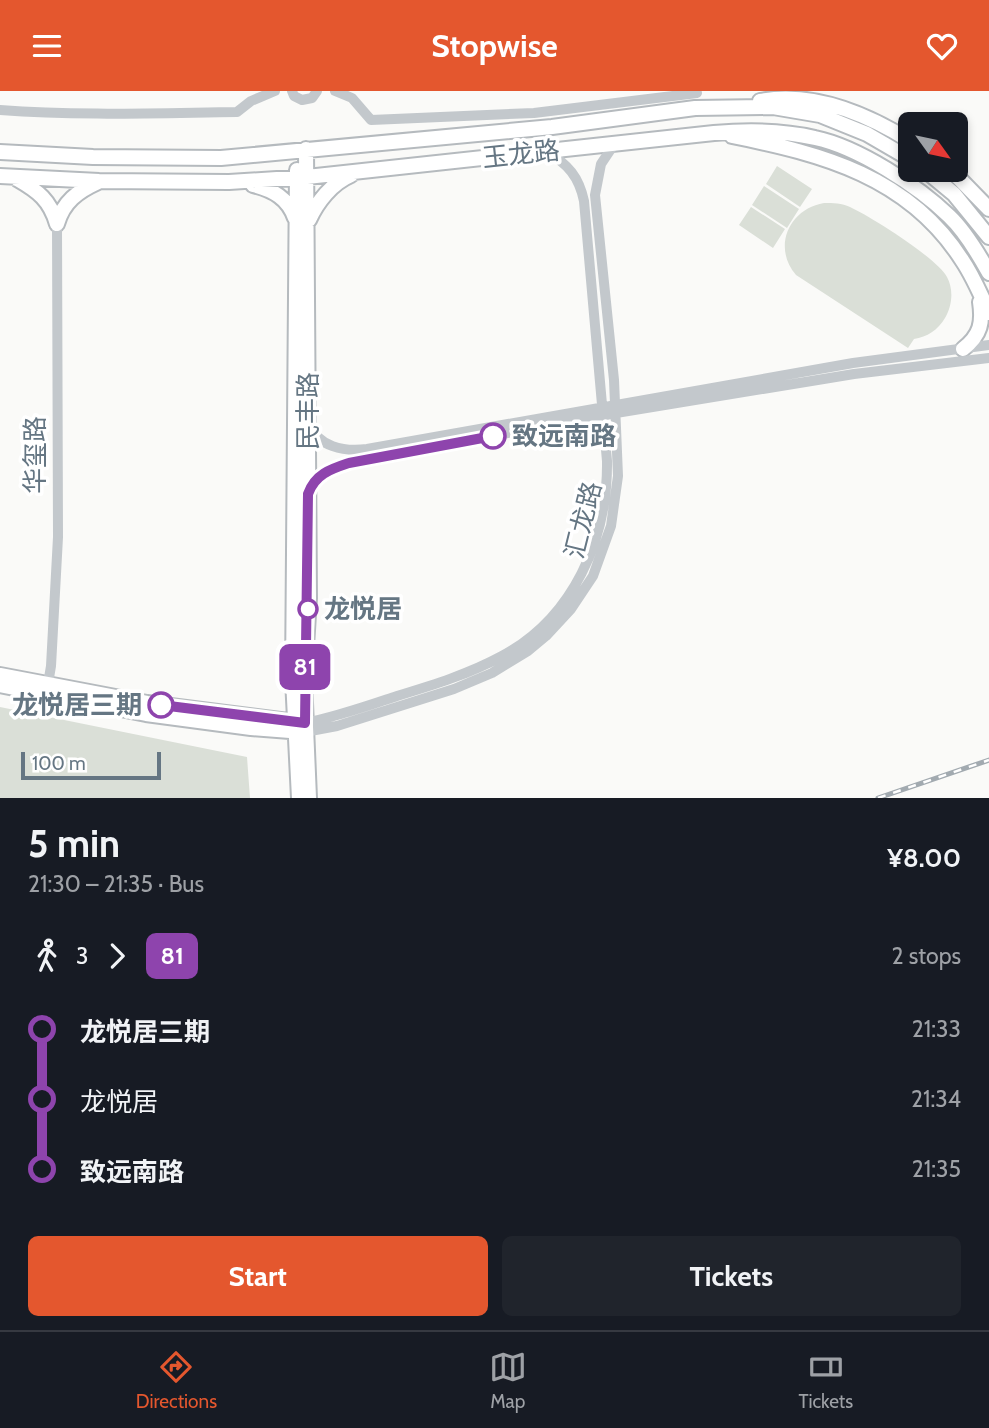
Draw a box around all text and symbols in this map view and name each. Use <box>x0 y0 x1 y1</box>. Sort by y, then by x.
text: Stopwise <box>431 26 558 65</box>
icon: menu <box>28 27 66 65</box>
icon: heart <box>923 27 961 65</box>
north arrow <box>898 112 968 182</box>
map controls <box>898 112 968 182</box>
street label: 玉龙路 <box>481 134 561 174</box>
street label: 民丰路 <box>292 372 324 450</box>
street label: 华玺路 <box>19 416 51 494</box>
place label: 致远南路 <box>512 420 616 452</box>
marker: 致远南路 <box>480 423 506 449</box>
street label: 汇龙路 <box>558 478 608 562</box>
place label: 龙悦居 <box>324 593 402 625</box>
marker: 龙悦居 <box>298 599 318 619</box>
line badge: 81 <box>274 644 336 690</box>
text: 81 <box>293 652 317 681</box>
place label: 龙悦居三期 <box>12 689 142 721</box>
marker: 龙悦居三期 <box>148 692 174 718</box>
scale bar <box>21 749 161 781</box>
text: 100 m <box>32 752 86 775</box>
text: 5 min <box>28 820 120 867</box>
text: ¥8.00 <box>887 842 961 874</box>
text: 21:30 – 21:35 · Bus <box>28 870 204 898</box>
icon: walk <box>28 937 66 975</box>
icon: forward <box>98 937 136 975</box>
text: 81 <box>160 941 184 970</box>
text: 3 <box>76 942 88 970</box>
text: 2 stops <box>892 942 961 970</box>
text: 21:33 <box>912 1015 961 1043</box>
text: 龙悦居三期 <box>80 1016 210 1048</box>
text: 21:34 <box>911 1085 961 1113</box>
text: 龙悦居 <box>80 1086 158 1118</box>
text: 21:35 <box>912 1155 961 1183</box>
text: 致远南路 <box>80 1156 184 1188</box>
button: Start <box>28 1236 488 1316</box>
button: Tickets <box>502 1236 961 1316</box>
tab: Directions <box>136 1348 217 1413</box>
tab: Map <box>489 1348 527 1413</box>
tab: Tickets <box>798 1348 853 1413</box>

